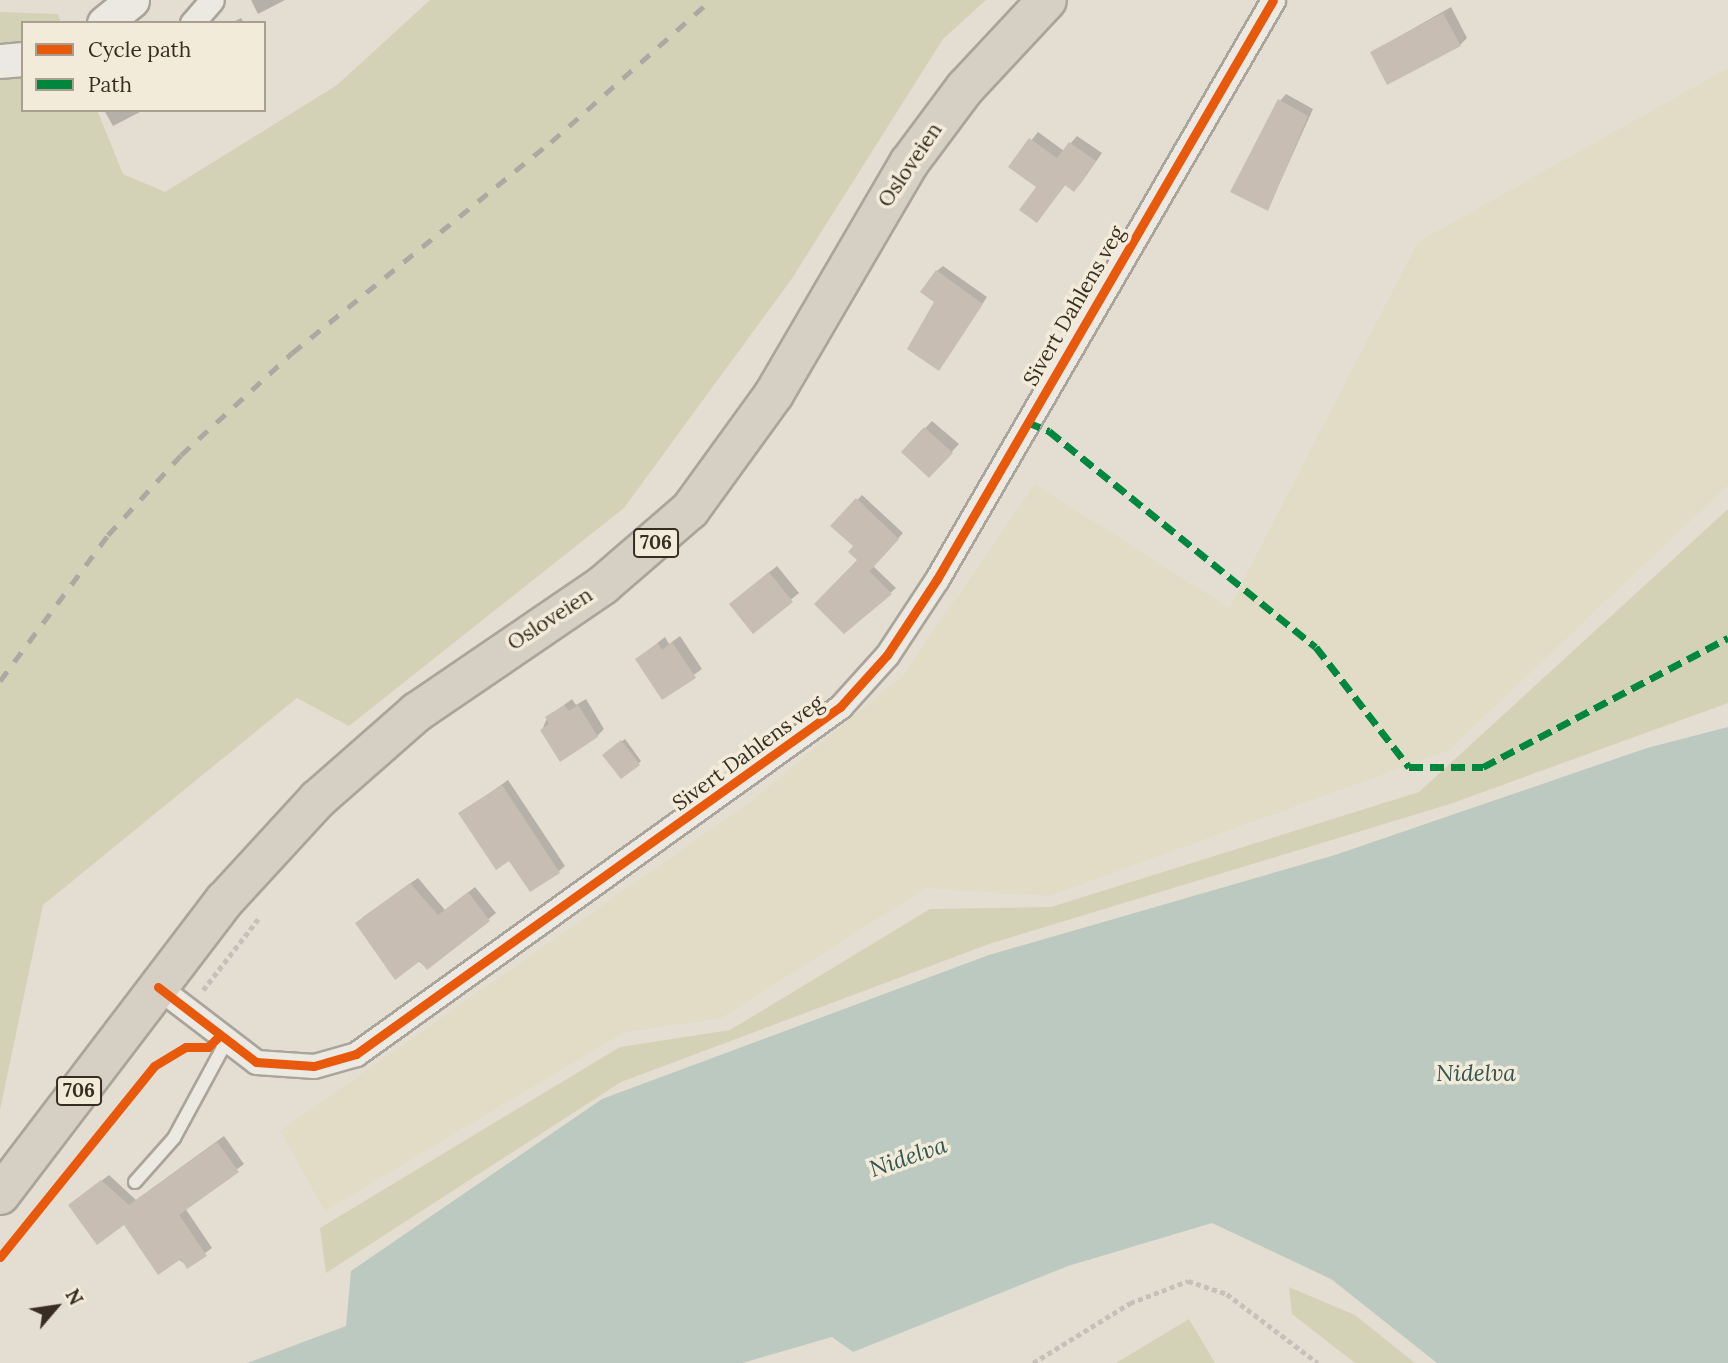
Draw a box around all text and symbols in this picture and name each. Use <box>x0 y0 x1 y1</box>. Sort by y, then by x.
legend <box>21 21 266 112</box>
text: Cycle path <box>88 36 191 63</box>
text: Path <box>88 71 132 98</box>
street label: Osloveien <box>873 118 947 212</box>
street label: Sivert Dahlens veg <box>1018 222 1130 390</box>
road number: 706 <box>632 528 680 558</box>
street label: Osloveien <box>503 582 597 656</box>
street label: Sivert Dahlens veg <box>668 690 828 816</box>
water label: Nidelva <box>1436 1059 1516 1087</box>
road number: 706 <box>55 1076 104 1106</box>
water label: Nidelva <box>866 1131 950 1183</box>
north arrow <box>21 1272 91 1342</box>
text: N <box>60 1285 88 1309</box>

